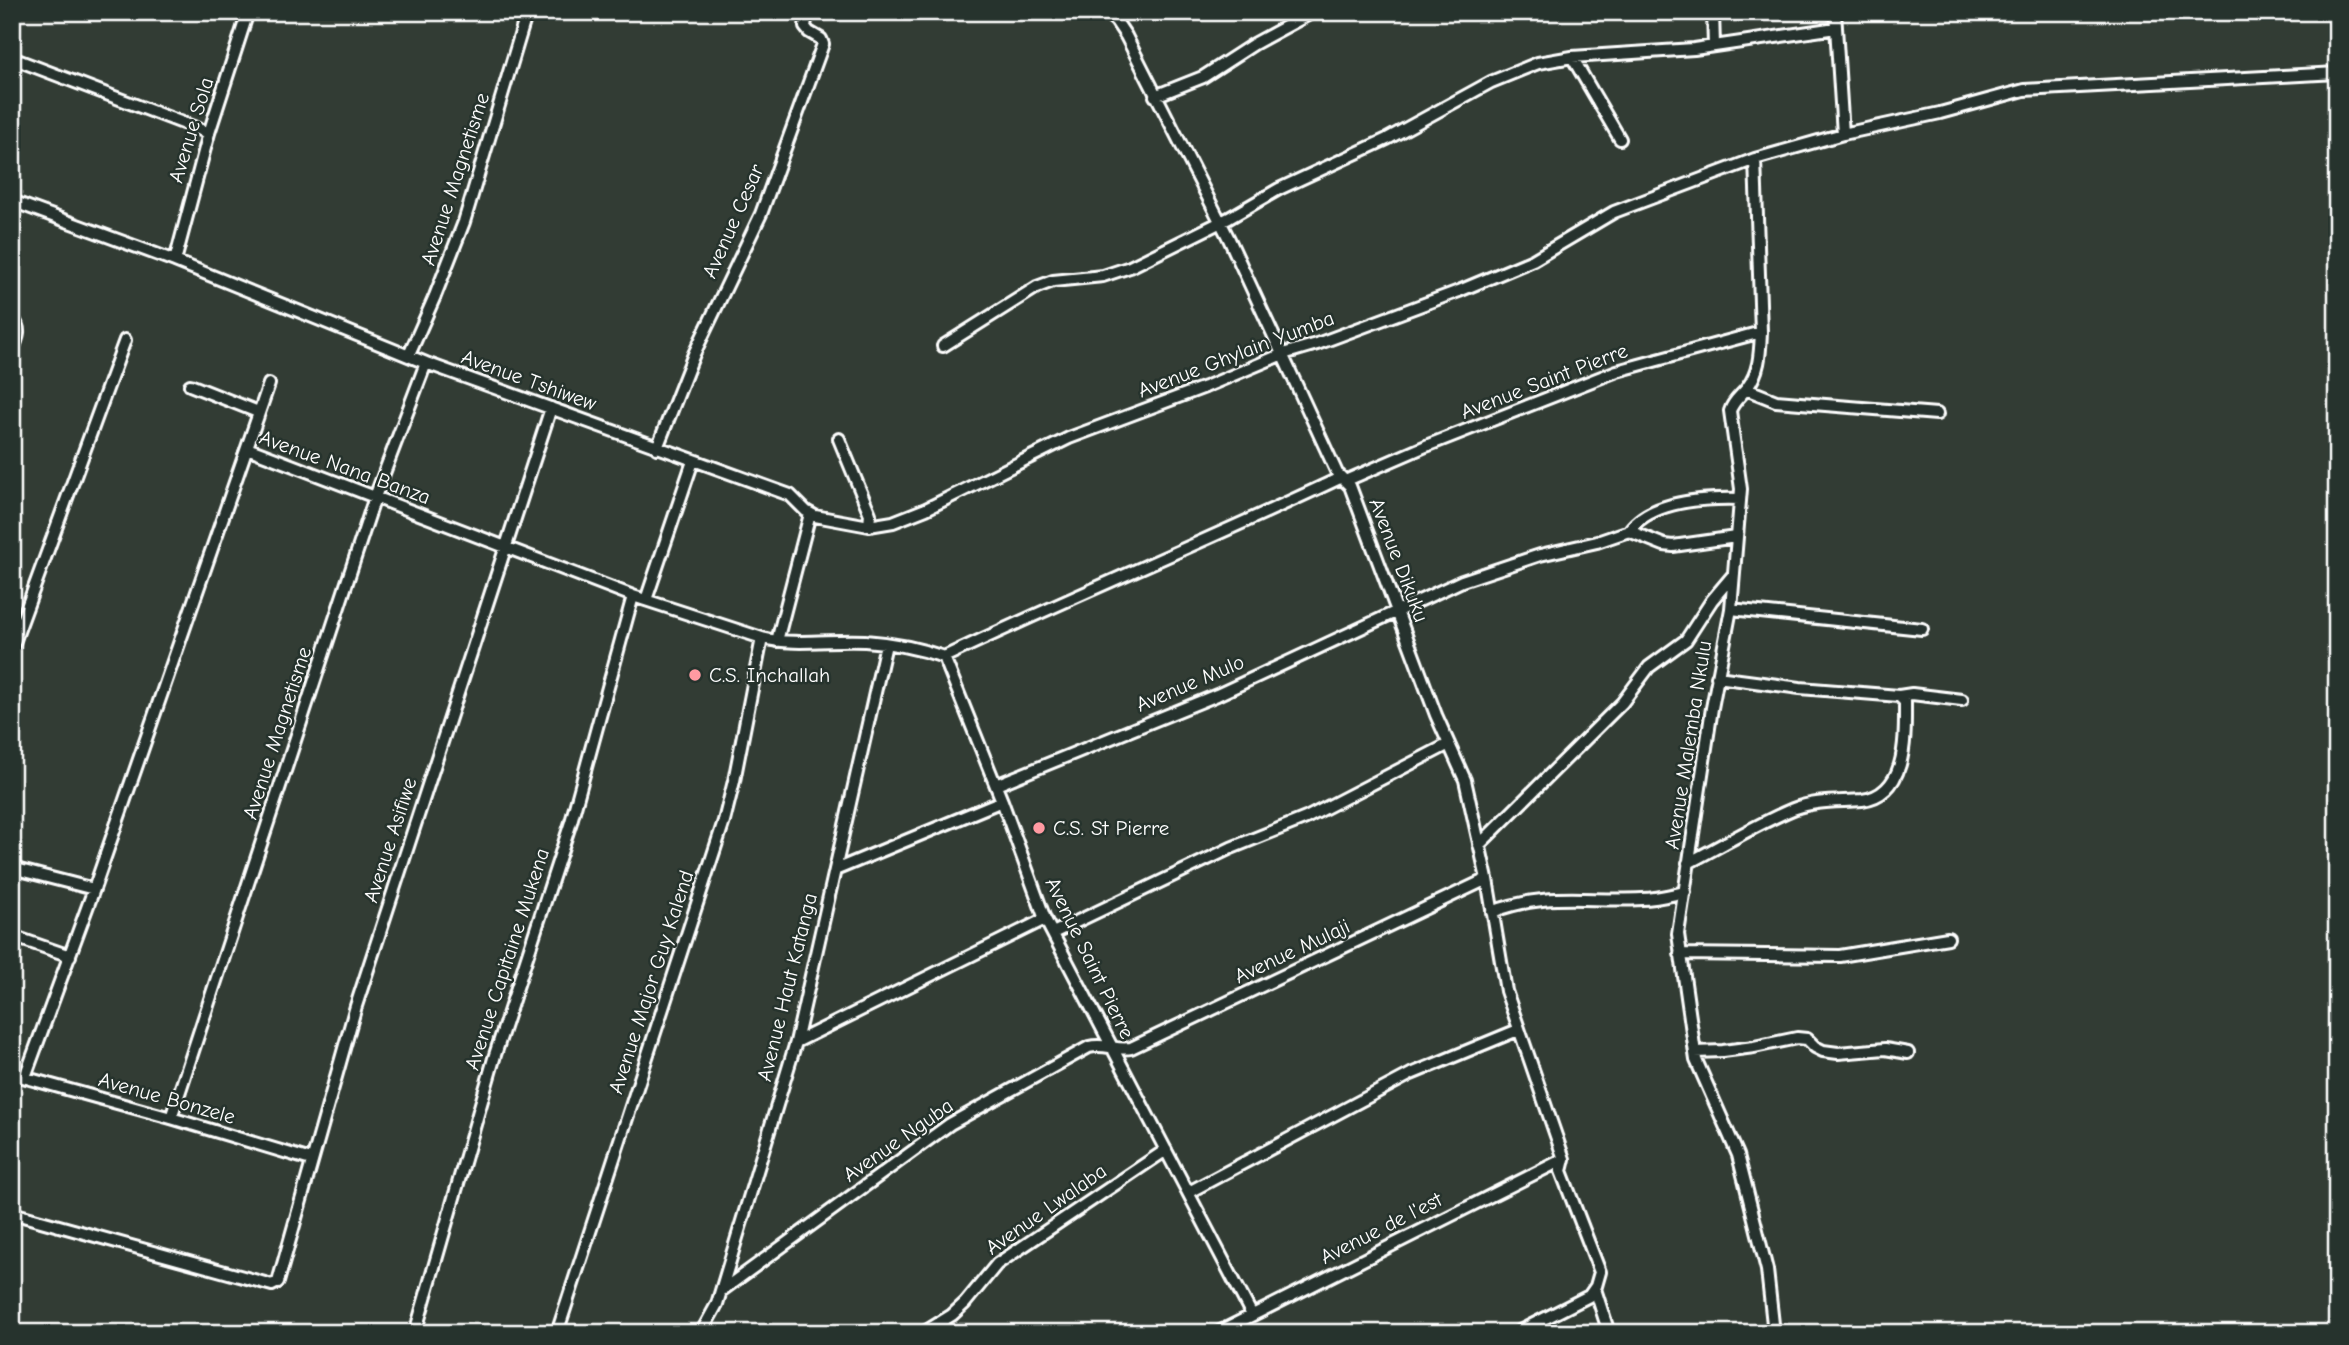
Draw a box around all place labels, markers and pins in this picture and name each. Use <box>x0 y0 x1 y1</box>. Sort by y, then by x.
place label: C.S. Inchallah <box>709 663 830 687</box>
marker: C.S. Inchallah <box>687 667 703 683</box>
place label: C.S. St Pierre <box>1053 816 1169 840</box>
marker: C.S. St Pierre <box>1031 820 1047 836</box>

